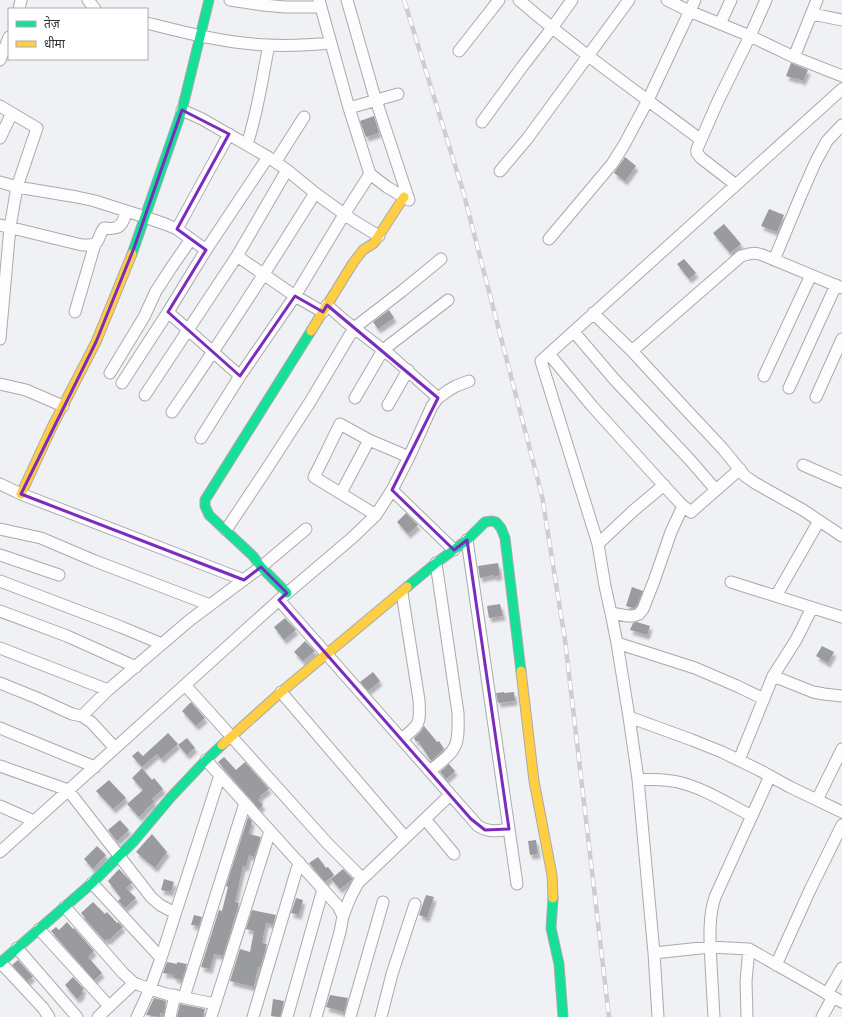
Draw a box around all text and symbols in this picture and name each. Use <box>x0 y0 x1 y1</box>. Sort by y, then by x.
legend <box>8 8 148 60</box>
text: तेज़ <box>44 16 61 31</box>
text: धीमा <box>44 36 66 51</box>

